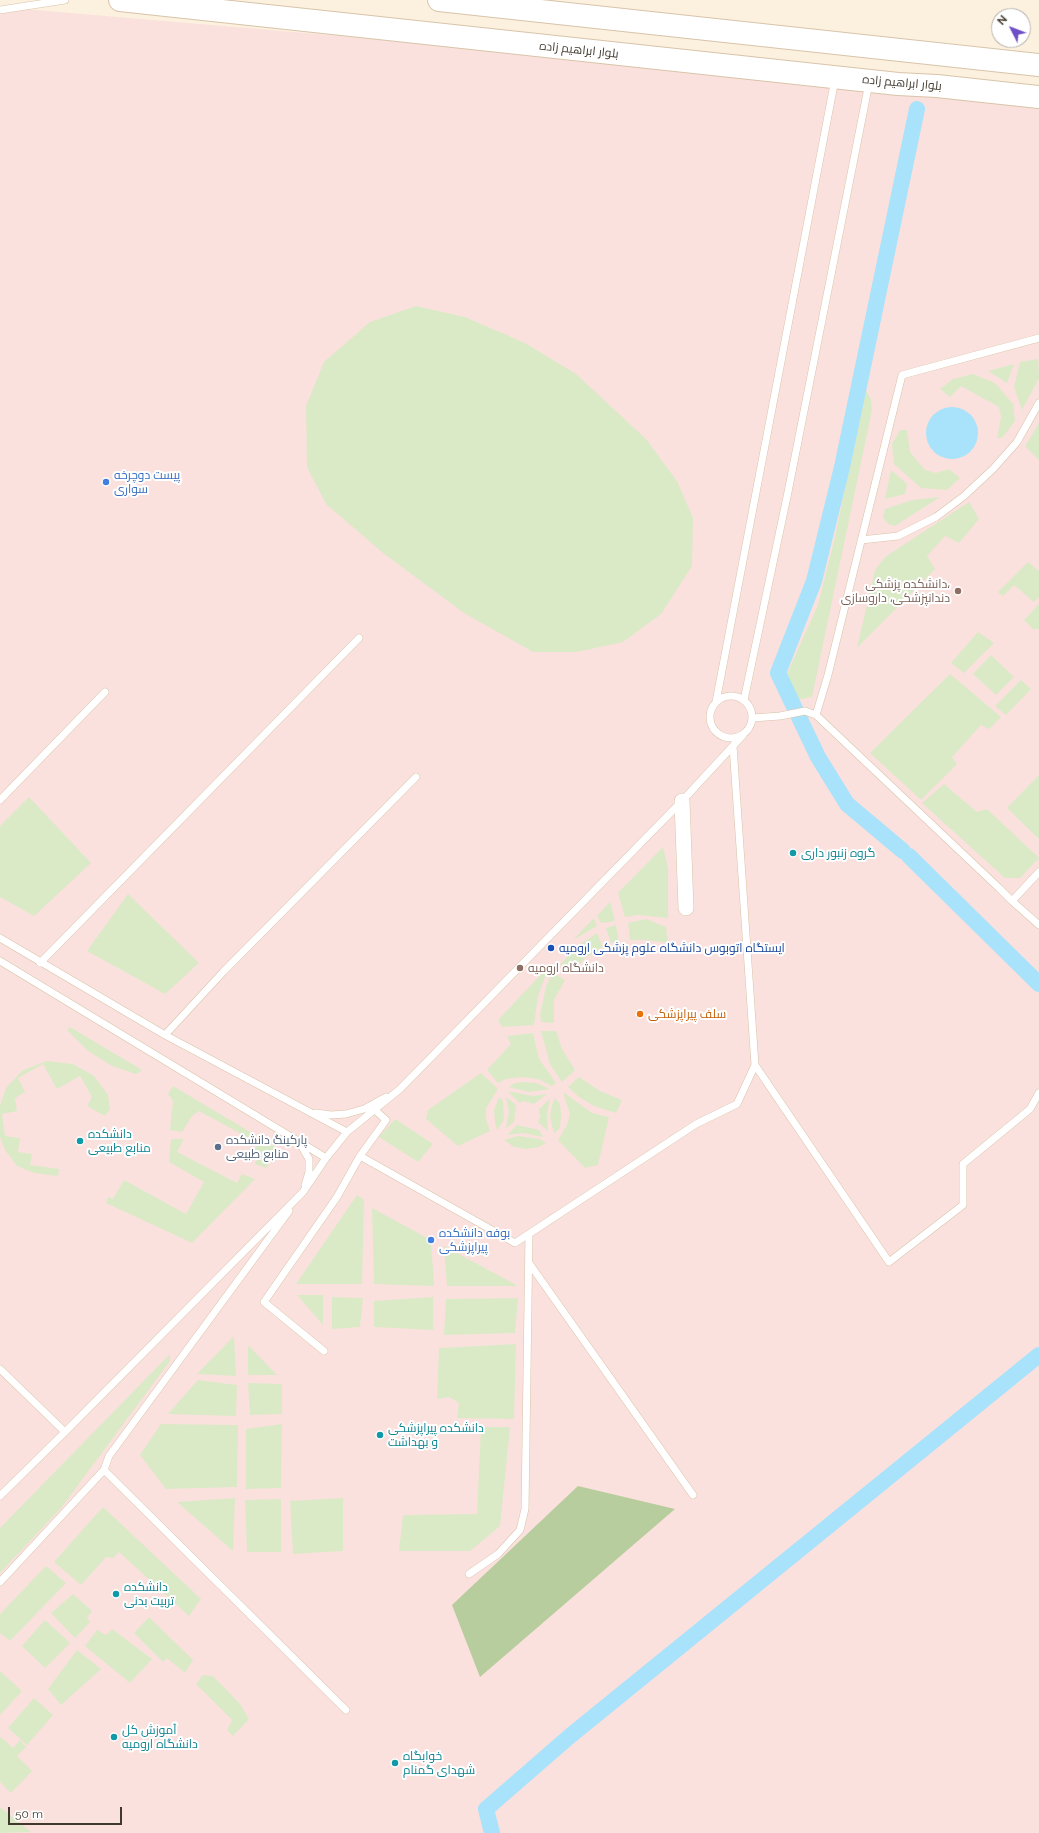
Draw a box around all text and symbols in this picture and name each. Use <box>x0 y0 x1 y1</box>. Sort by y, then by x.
north arrow <box>991 8 1031 48</box>
text: N <box>995 13 1010 28</box>
street label: بلوار ابراهیم زاده <box>539 39 619 61</box>
street label: بلوار ابراهیم زاده <box>862 72 942 94</box>
place label: پیست دوچرخه سواری <box>114 468 180 496</box>
marker: پیست دوچرخه سواری <box>101 477 111 487</box>
place label: دانشکده پزشکی، دندانپزشکی، داروسازی <box>841 577 950 605</box>
marker: دانشکده پزشکی، دندانپزشکی، داروسازی <box>953 586 963 596</box>
place label: گروه زنبور داری <box>801 846 875 860</box>
marker: گروه زنبور داری <box>788 848 798 858</box>
place label: ایستگاه اتوبوس دانشگاه علوم پزشکی ارومیه <box>559 941 785 955</box>
marker: ایستگاه اتوبوس دانشگاه علوم پزشکی ارومیه <box>546 943 556 953</box>
place label: دانشگاه ارومیه <box>528 961 604 975</box>
marker: دانشگاه ارومیه <box>515 963 525 973</box>
place label: سلف پیراپزشکی <box>648 1007 726 1021</box>
marker: سلف پیراپزشکی <box>635 1009 645 1019</box>
place label: دانشکده منابع طبیعی <box>88 1127 151 1155</box>
place label: پارکینگ دانشکده منابع طبیعی <box>226 1133 307 1161</box>
marker: دانشکده منابع طبیعی <box>75 1136 85 1146</box>
marker: پارکینگ دانشکده منابع طبیعی <box>213 1142 223 1152</box>
place label: بوفه دانشکده پیراپزشکی <box>439 1226 510 1254</box>
marker: بوفه دانشکده پیراپزشکی <box>426 1235 436 1245</box>
place label: دانشکده پیراپزشکی و بهداشت <box>388 1421 484 1449</box>
marker: دانشکده پیراپزشکی و بهداشت <box>375 1430 385 1440</box>
place label: دانشکده تربیت بدنی <box>124 1580 174 1608</box>
marker: دانشکده تربیت بدنی <box>111 1589 121 1599</box>
place label: آموزش کل دانشگاه ارومیه <box>122 1723 198 1751</box>
marker: آموزش کل دانشگاه ارومیه <box>109 1732 119 1742</box>
place label: خوابگاه شهدای گمنام <box>403 1749 475 1777</box>
marker: خوابگاه شهدای گمنام <box>390 1758 400 1768</box>
scale bar <box>10 1799 124 1825</box>
text: 50 m <box>15 1807 43 1821</box>

